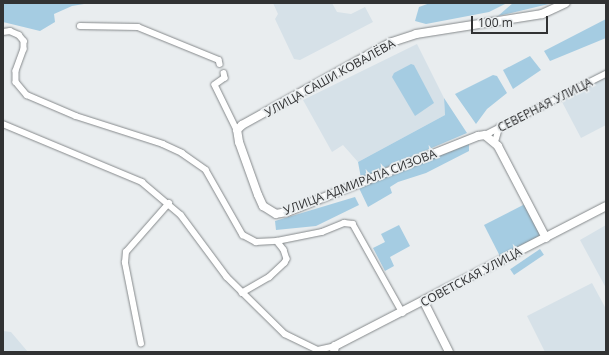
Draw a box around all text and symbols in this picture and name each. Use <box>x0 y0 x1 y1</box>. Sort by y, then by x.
scale bar <box>473 8 550 34</box>
text: 100 m <box>478 14 513 31</box>
street label: УЛИЦА САШИ КОВАЛЁВА <box>262 36 398 120</box>
street label: СЕВЕРНАЯ УЛИЦА <box>495 75 595 135</box>
street label: УЛИЦА АДМИРАЛА СИЗОВА <box>282 146 438 218</box>
street label: СОВЕТСКАЯ УЛИЦА <box>418 244 524 310</box>

